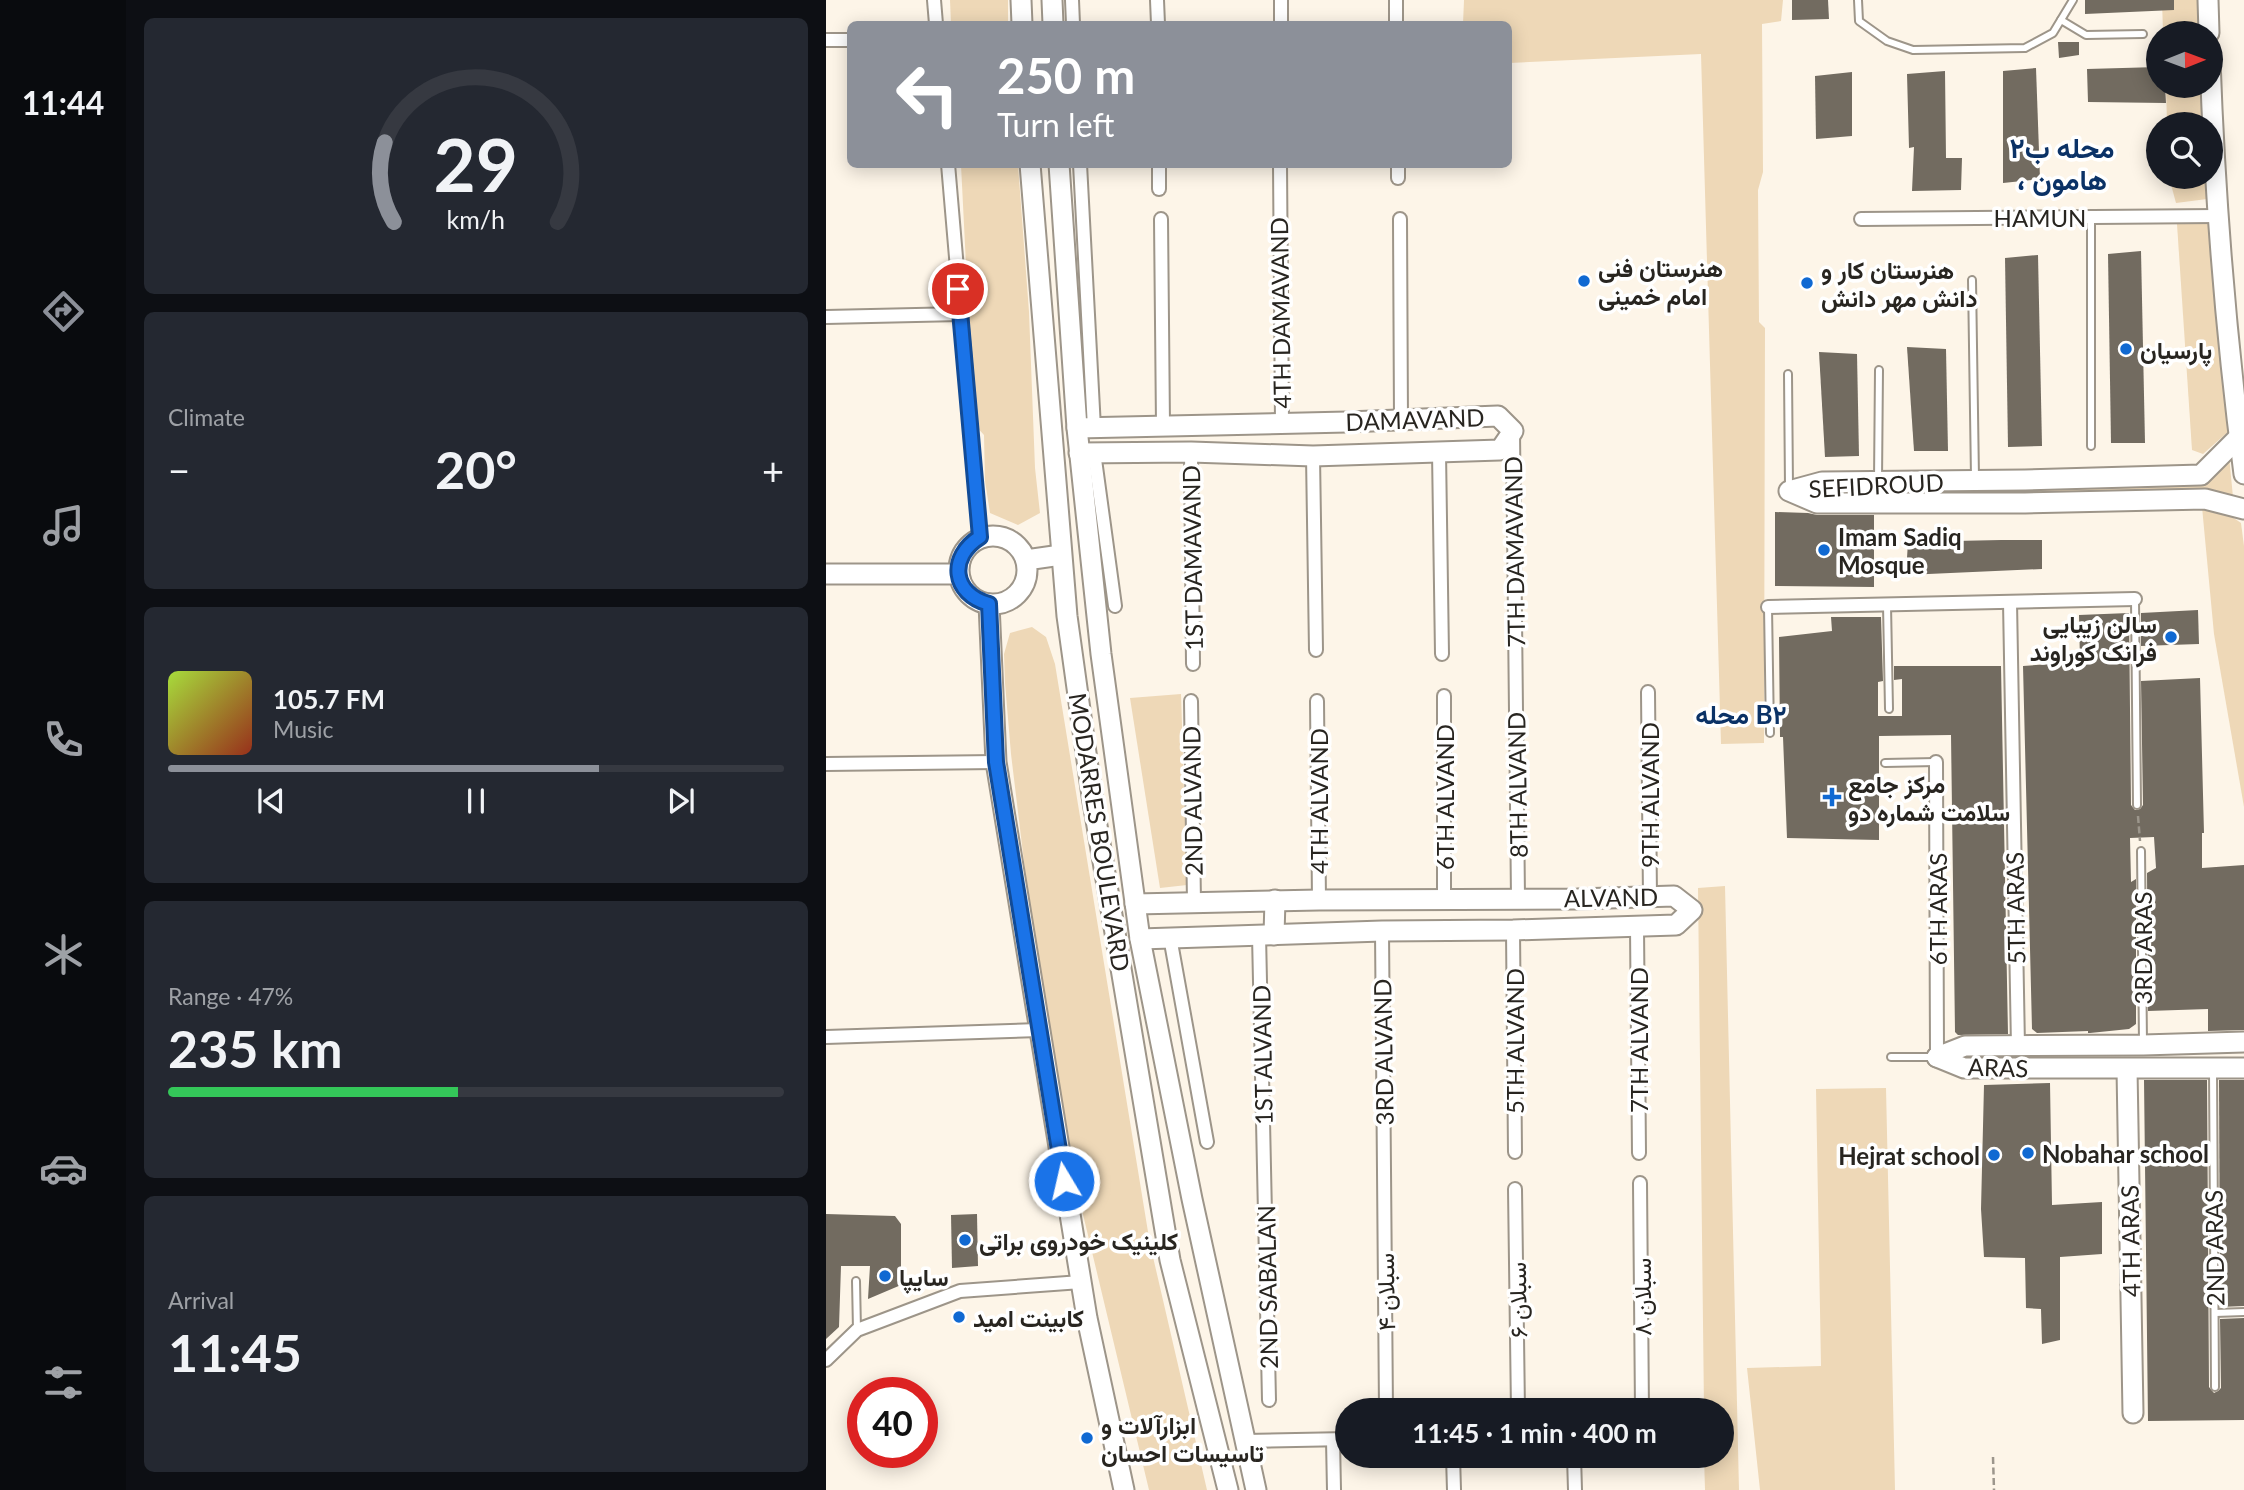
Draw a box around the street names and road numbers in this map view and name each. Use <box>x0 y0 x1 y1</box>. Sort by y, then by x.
street label: HAMUN <box>1994 203 2086 232</box>
street label: 4TH DAMAVAND <box>1264 217 1296 409</box>
street label: DAMAVAND <box>1345 402 1485 436</box>
street label: 7TH DAMAVAND <box>1498 456 1530 648</box>
street label: 1ST DAMAVAND <box>1176 465 1208 651</box>
street label: SEFIDROUD <box>1808 467 1944 503</box>
street label: MODARRES BOULEVARD <box>1064 691 1136 973</box>
street label: 8TH ALVAND <box>1501 712 1533 858</box>
street label: 9TH ALVAND <box>1635 722 1664 868</box>
street label: 6TH ALVAND <box>1430 724 1459 870</box>
street label: 2ND ALVAND <box>1176 726 1208 876</box>
street label: 4TH ALVAND <box>1304 728 1333 874</box>
street label: 5TH ARAS <box>2000 852 2030 964</box>
street label: 6TH ARAS <box>1923 853 1952 965</box>
street label: ALVAND <box>1564 882 1658 912</box>
street label: 3RD ARAS <box>2128 891 2157 1005</box>
street label: 7TH ALVAND <box>1624 967 1653 1113</box>
street label: 5TH ALVAND <box>1500 968 1529 1114</box>
street label: 3RD ALVAND <box>1367 978 1399 1126</box>
street label: 1ST ALVAND <box>1246 985 1278 1125</box>
street label: ARAS <box>1967 1051 2029 1083</box>
street label: 4TH ARAS <box>2115 1185 2145 1297</box>
street label: 2ND ARAS <box>2198 1190 2230 1306</box>
street label: 2ND SABALAN <box>1251 1205 1283 1369</box>
street label: سبلان ۴ <box>1370 1253 1401 1331</box>
street label: سبلان ۸ <box>1627 1258 1657 1336</box>
street label: سبلان ۶ <box>1502 1262 1533 1338</box>

